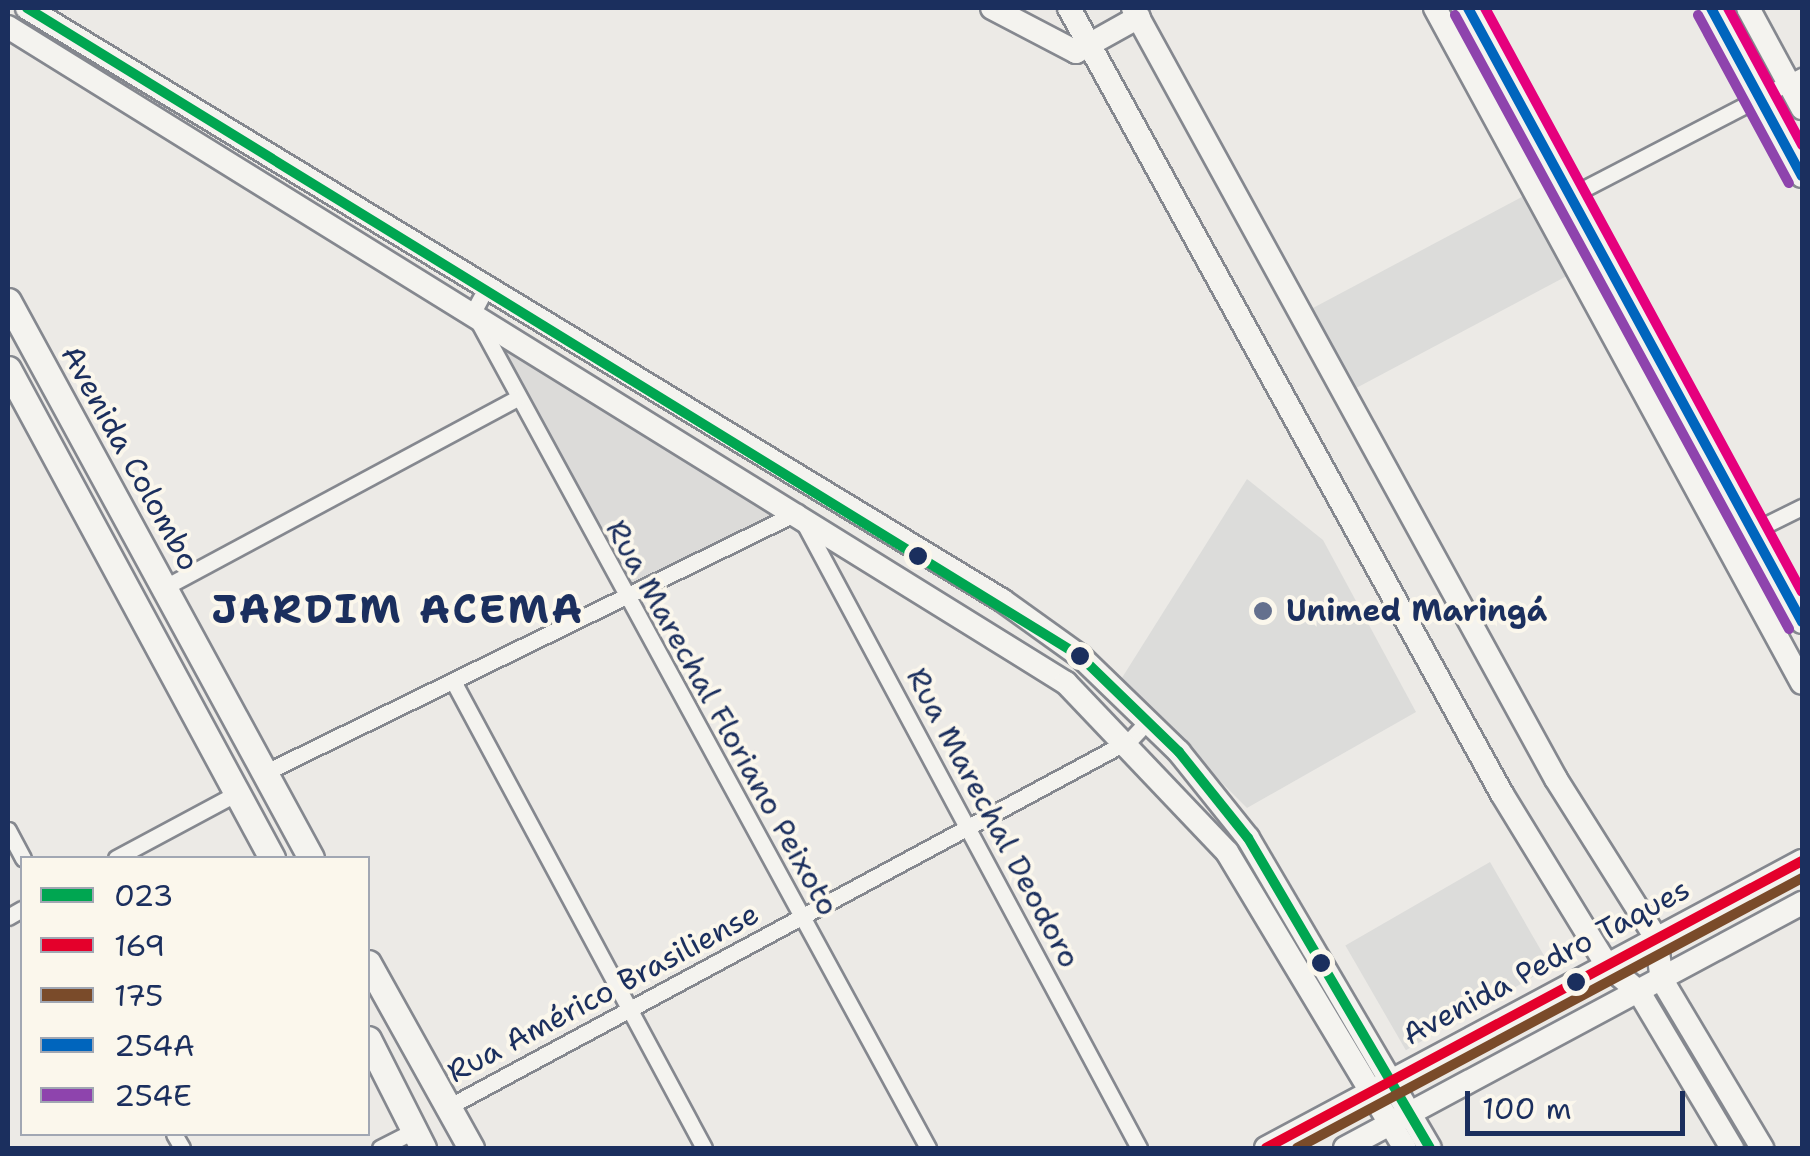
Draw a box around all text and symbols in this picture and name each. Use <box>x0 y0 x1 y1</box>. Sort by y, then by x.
street label: Avenida Colombo <box>53 339 207 577</box>
street label: Rua Marechal Floriano Peixoto <box>598 514 846 922</box>
unlabelled marker <box>908 546 928 566</box>
district label: JARDIM ACEMA <box>211 585 585 633</box>
place label: Unimed Maringá <box>1286 593 1547 629</box>
marker: Unimed Maringá <box>1250 598 1276 624</box>
unlabelled marker <box>1070 646 1090 666</box>
street label: Rua Marechal Deodoro <box>899 662 1087 974</box>
legend <box>20 856 370 1136</box>
street label: Avenida Pedro Taques <box>1396 871 1696 1053</box>
text: 023 <box>114 875 174 916</box>
street label: Rua Américo Brasiliense <box>441 896 765 1090</box>
text: 169 <box>114 925 165 966</box>
unlabelled marker <box>1311 953 1331 973</box>
unlabelled marker <box>1566 972 1586 992</box>
text: 175 <box>114 975 163 1016</box>
text: 254A <box>114 1025 195 1066</box>
scale bar <box>1470 1071 1690 1133</box>
text: 254E <box>114 1075 192 1116</box>
text: 100 m <box>1482 1088 1572 1129</box>

